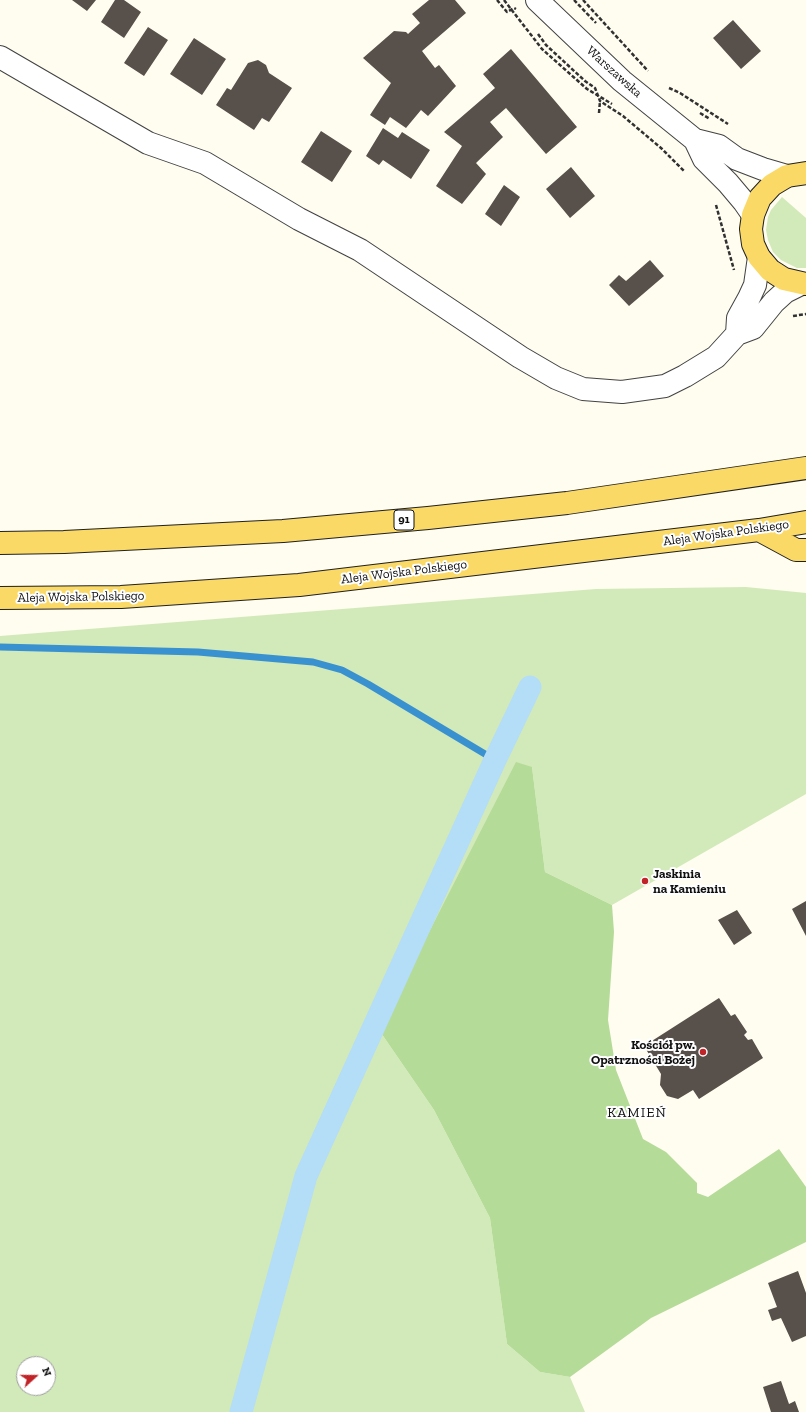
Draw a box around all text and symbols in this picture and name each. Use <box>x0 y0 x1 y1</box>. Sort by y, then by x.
street label: Warszawska <box>583 43 645 101</box>
road number: 91 <box>394 510 414 530</box>
street label: Aleja Wojska Polskiego <box>662 516 790 550</box>
street label: Aleja Wojska Polskiego <box>340 557 468 587</box>
street label: Aleja Wojska Polskiego <box>17 588 145 606</box>
place label: Jaskinia na Kamieniu <box>653 866 726 897</box>
marker: Jaskinia na Kamieniu <box>640 876 650 886</box>
place label: Kościół pw. Opatrzności Bożej <box>591 1037 695 1068</box>
marker: Kościół pw. Opatrzności Bożej <box>698 1047 708 1057</box>
district label: KAMIEŃ <box>607 1105 667 1121</box>
north arrow <box>16 1356 56 1396</box>
text: N <box>39 1366 54 1378</box>

